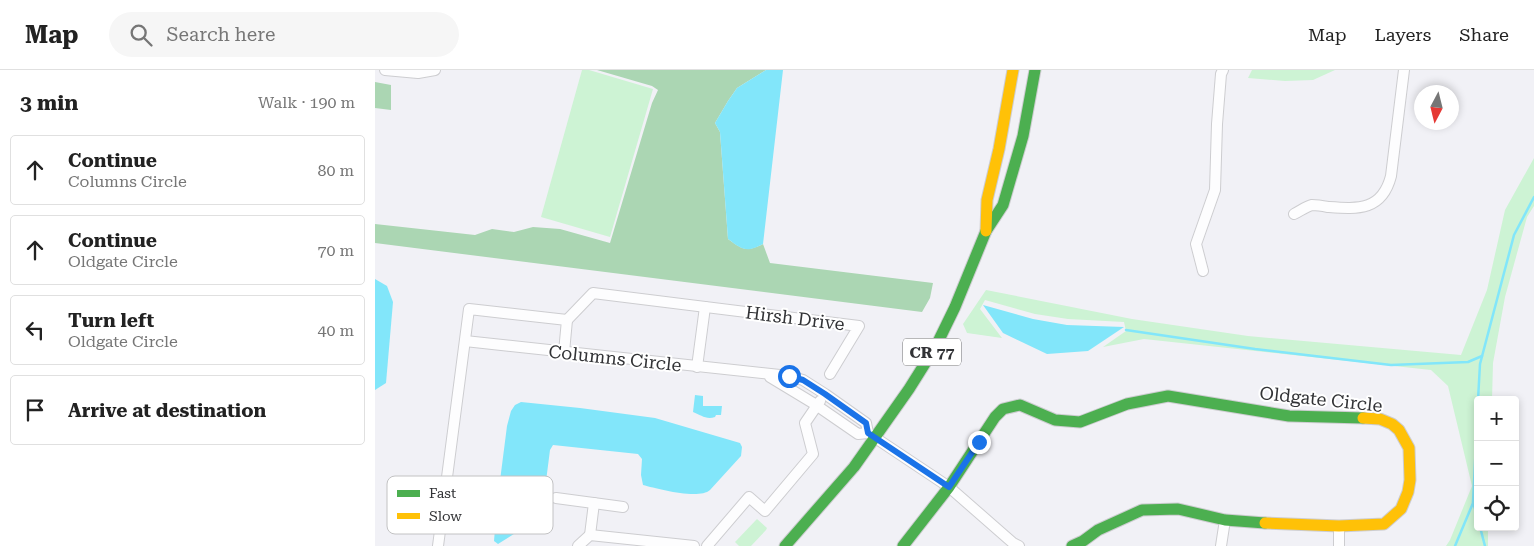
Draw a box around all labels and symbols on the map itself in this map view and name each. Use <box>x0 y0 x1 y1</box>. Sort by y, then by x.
north arrow <box>1414 85 1459 130</box>
street label: Hirsh Drive <box>744 301 846 335</box>
road number: CR 77 <box>903 338 961 366</box>
street label: Columns Circle <box>548 341 683 375</box>
route start <box>778 365 801 388</box>
street label: Oldgate Circle <box>1259 382 1384 416</box>
route end <box>968 431 991 454</box>
legend <box>387 476 553 534</box>
text: Fast <box>429 485 456 501</box>
text: Slow <box>429 508 462 524</box>

